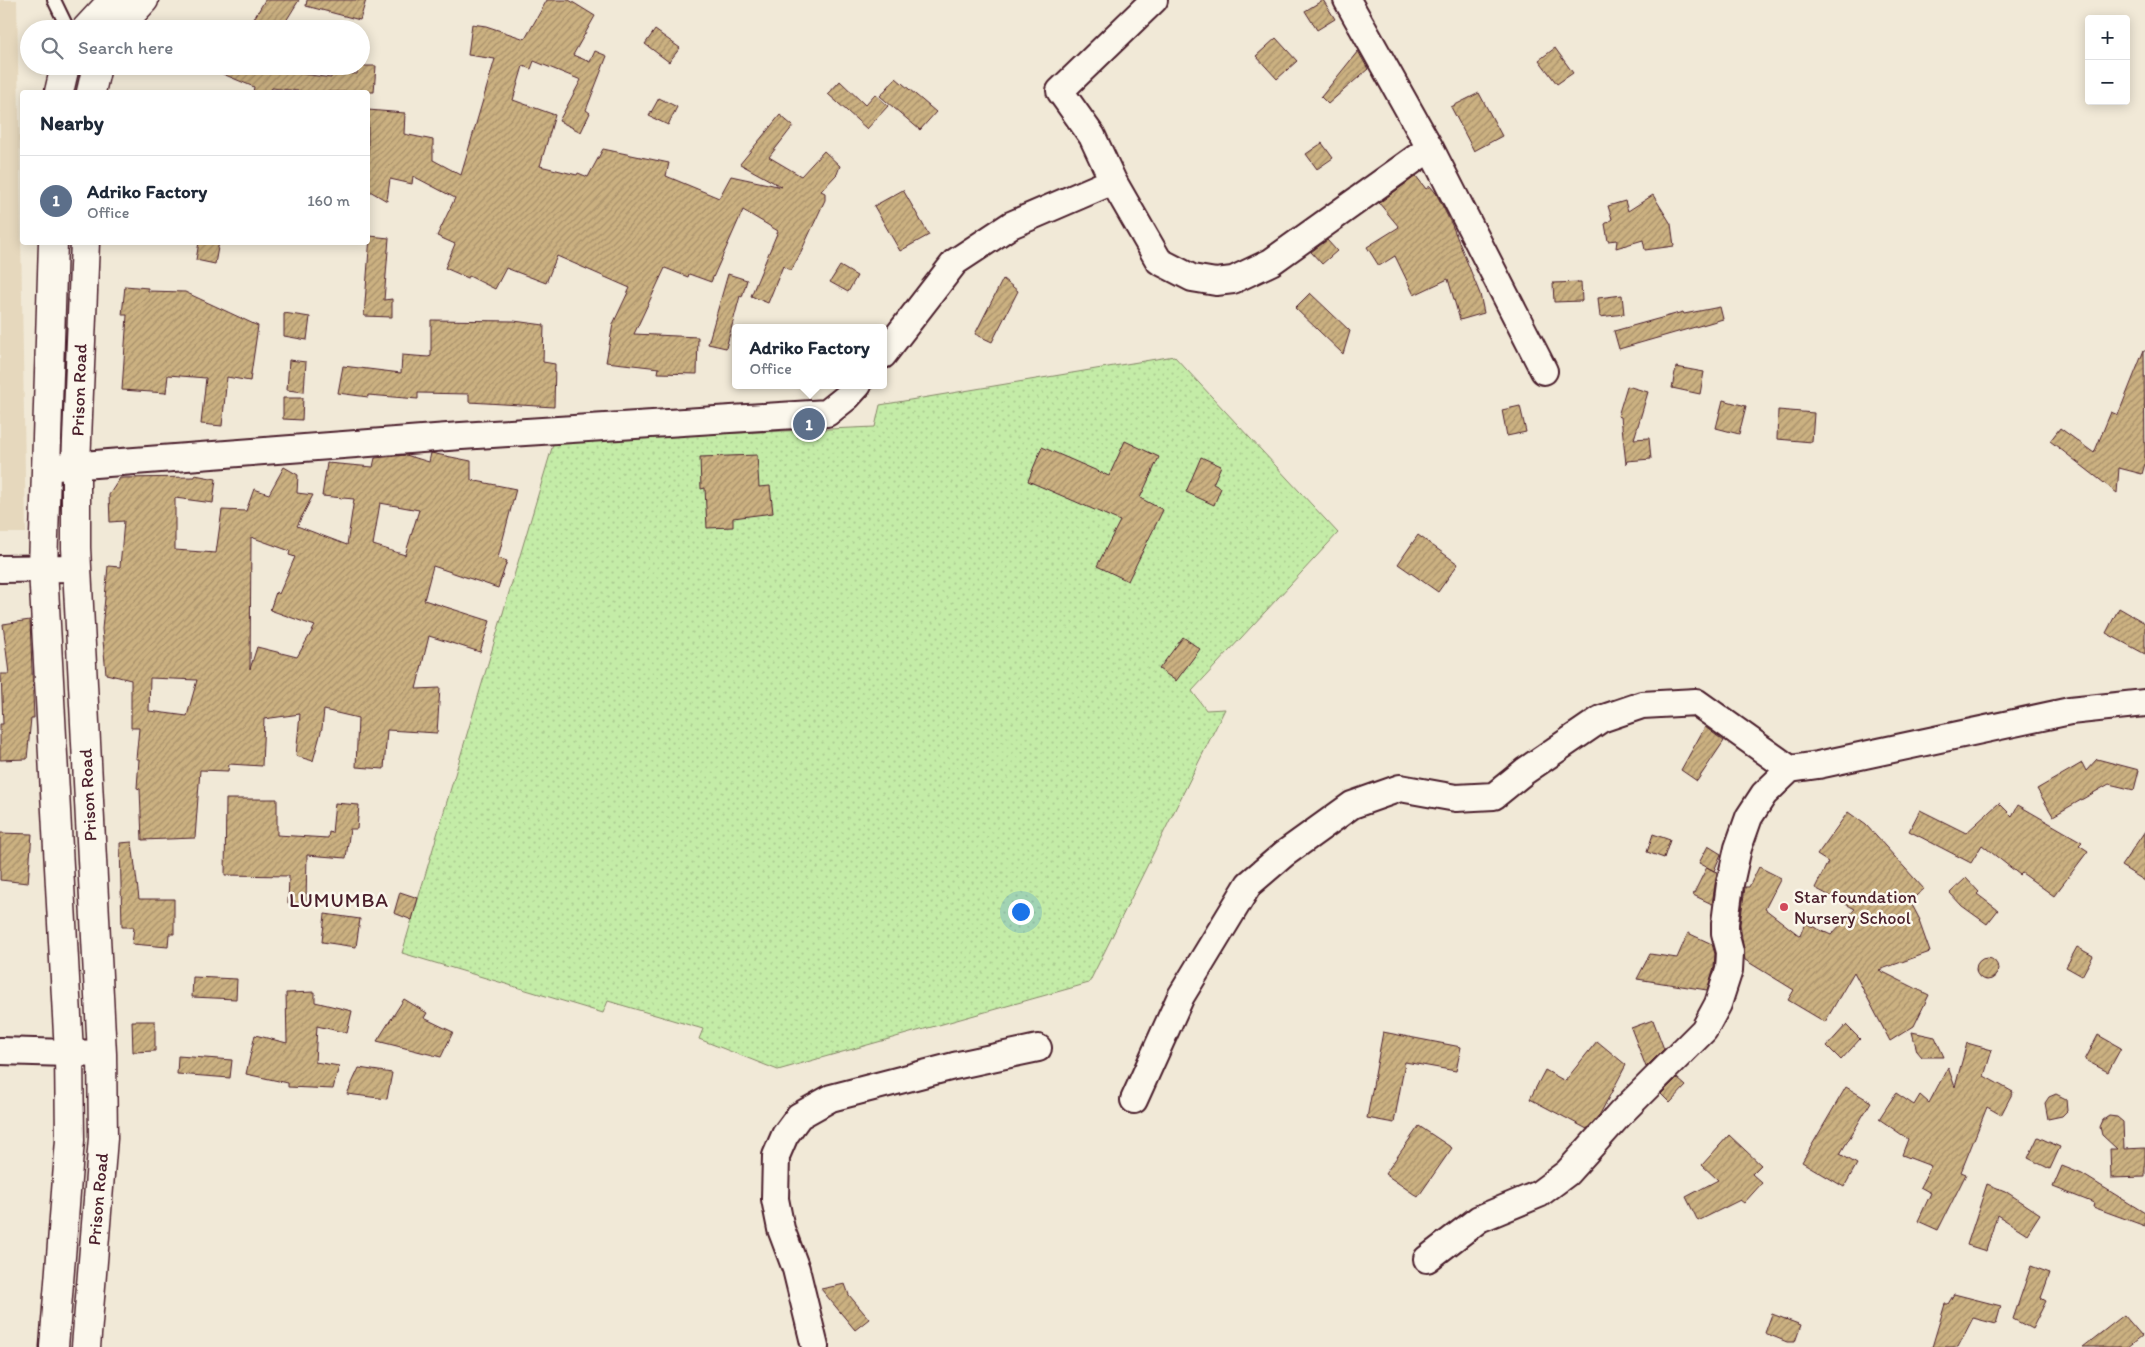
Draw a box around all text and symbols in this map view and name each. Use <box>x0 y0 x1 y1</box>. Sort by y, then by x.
map controls <box>2085 15 2130 105</box>
button: + <box>2085 15 2130 60</box>
search box <box>20 20 370 75</box>
icon: search <box>38 34 66 62</box>
text: Search here <box>78 36 173 59</box>
button: − <box>2085 60 2130 105</box>
text: Nearby <box>40 110 104 135</box>
text: Adriko Factory <box>87 180 207 203</box>
text: 1 <box>52 191 60 210</box>
text: 160 m <box>307 191 350 210</box>
text: Office <box>87 203 129 222</box>
popup <box>732 324 887 389</box>
text: Adriko Factory <box>749 336 870 359</box>
street label: Prison Road <box>66 343 92 437</box>
text: Office <box>749 359 792 378</box>
pin: 1 <box>793 405 825 443</box>
street label: Prison Road <box>75 748 101 842</box>
place label: Star foundation Nursery School <box>1794 886 1917 929</box>
district label: LUMUMBA <box>289 888 389 912</box>
your location <box>1008 899 1034 925</box>
marker: Star foundation Nursery School <box>1778 901 1790 913</box>
street label: Prison Road <box>83 1152 113 1246</box>

